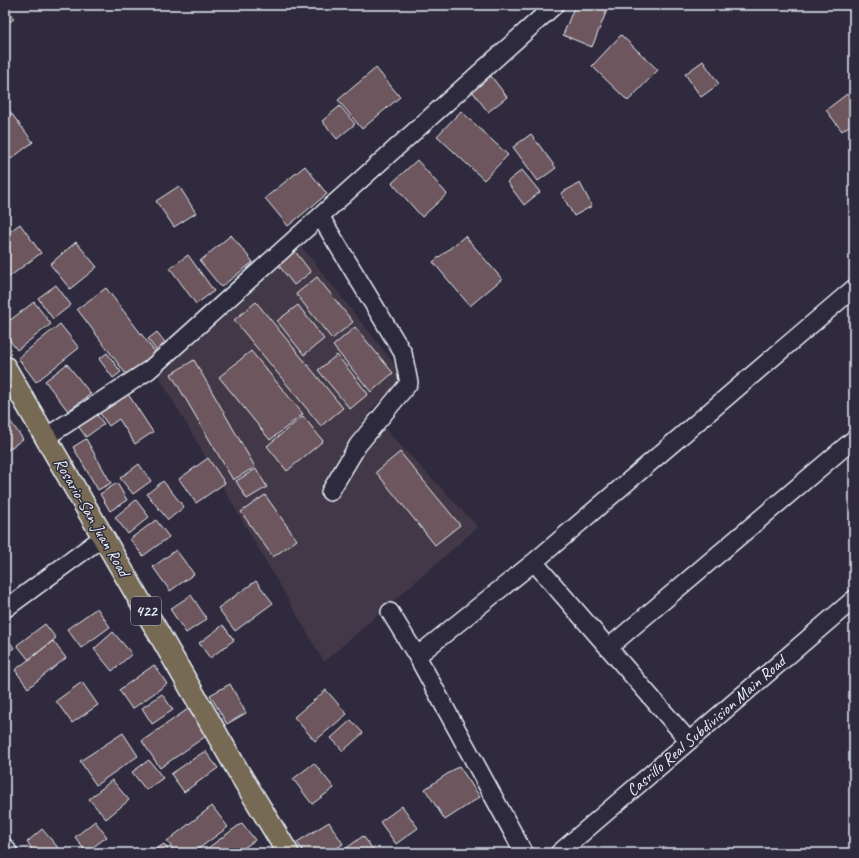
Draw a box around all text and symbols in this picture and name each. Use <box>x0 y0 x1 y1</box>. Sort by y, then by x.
street label: Rosario-San Juan Road <box>49 454 136 582</box>
road number: 422 <box>131 597 161 625</box>
street label: Casrillo Real Subdivision Main Road <box>622 650 792 801</box>

